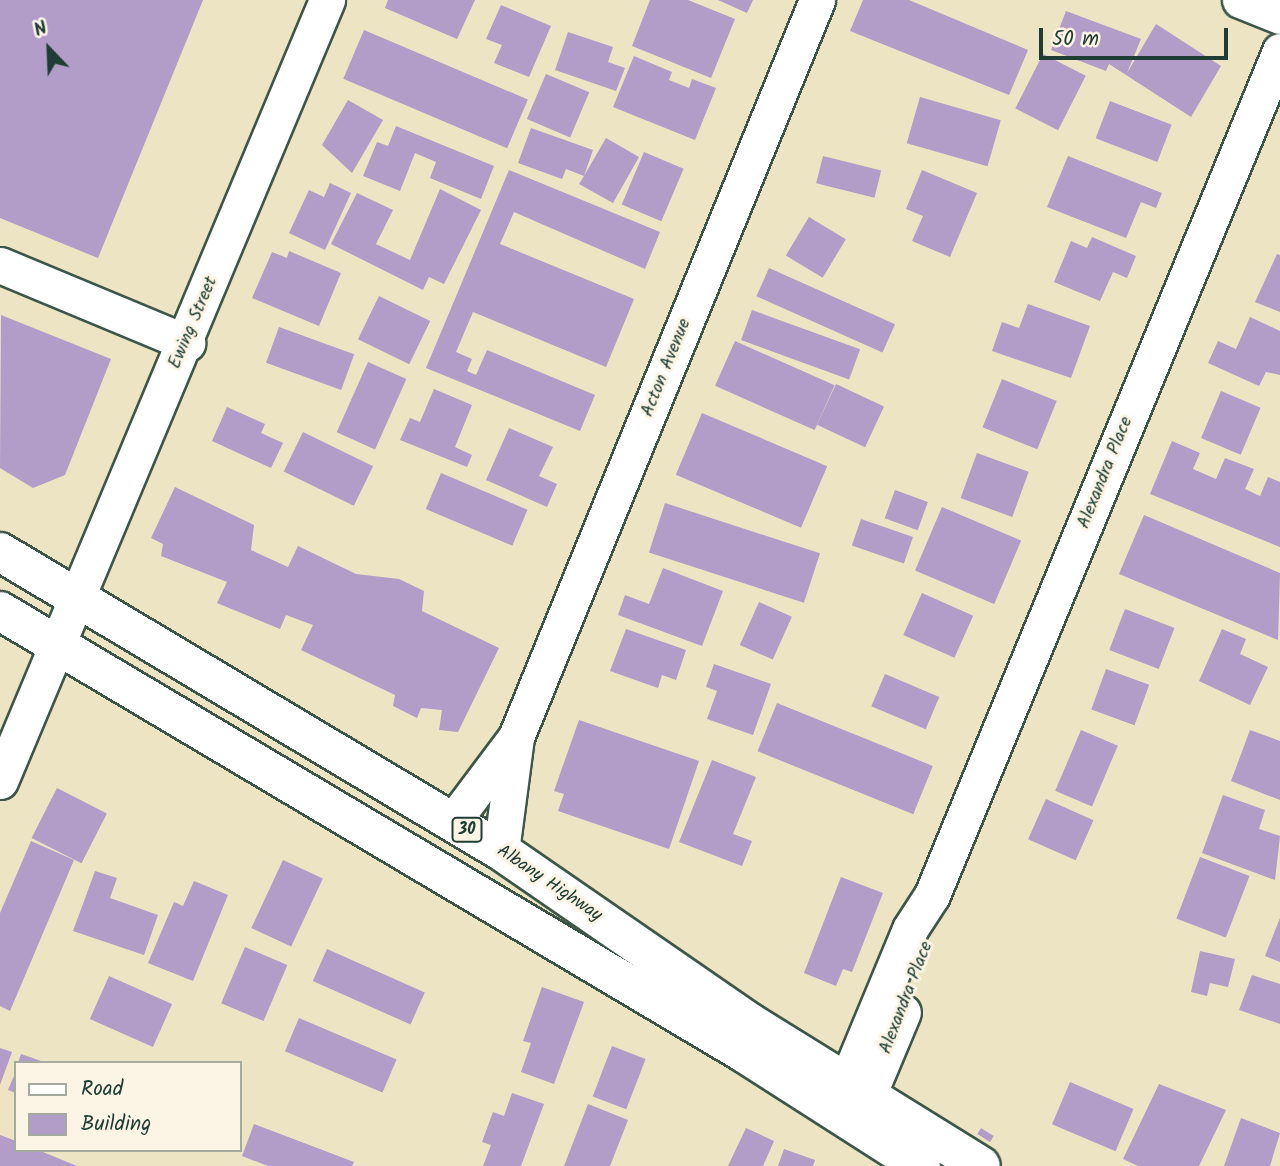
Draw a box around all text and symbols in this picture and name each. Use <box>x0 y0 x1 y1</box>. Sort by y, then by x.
north arrow <box>14 14 84 84</box>
text: N <box>29 14 52 46</box>
scale bar <box>1042 14 1231 58</box>
text: 50 m <box>1052 23 1099 56</box>
street label: Ewing Street <box>165 274 223 372</box>
street label: Acton Avenue <box>638 316 696 420</box>
street label: Alexandra Place <box>1074 414 1138 532</box>
road number: 30 <box>451 818 483 842</box>
street label: Albany Highway <box>492 841 606 927</box>
street label: Alexandra Place <box>876 939 938 1057</box>
legend <box>14 1061 242 1152</box>
text: Road <box>81 1073 123 1106</box>
text: Building <box>81 1108 151 1141</box>

